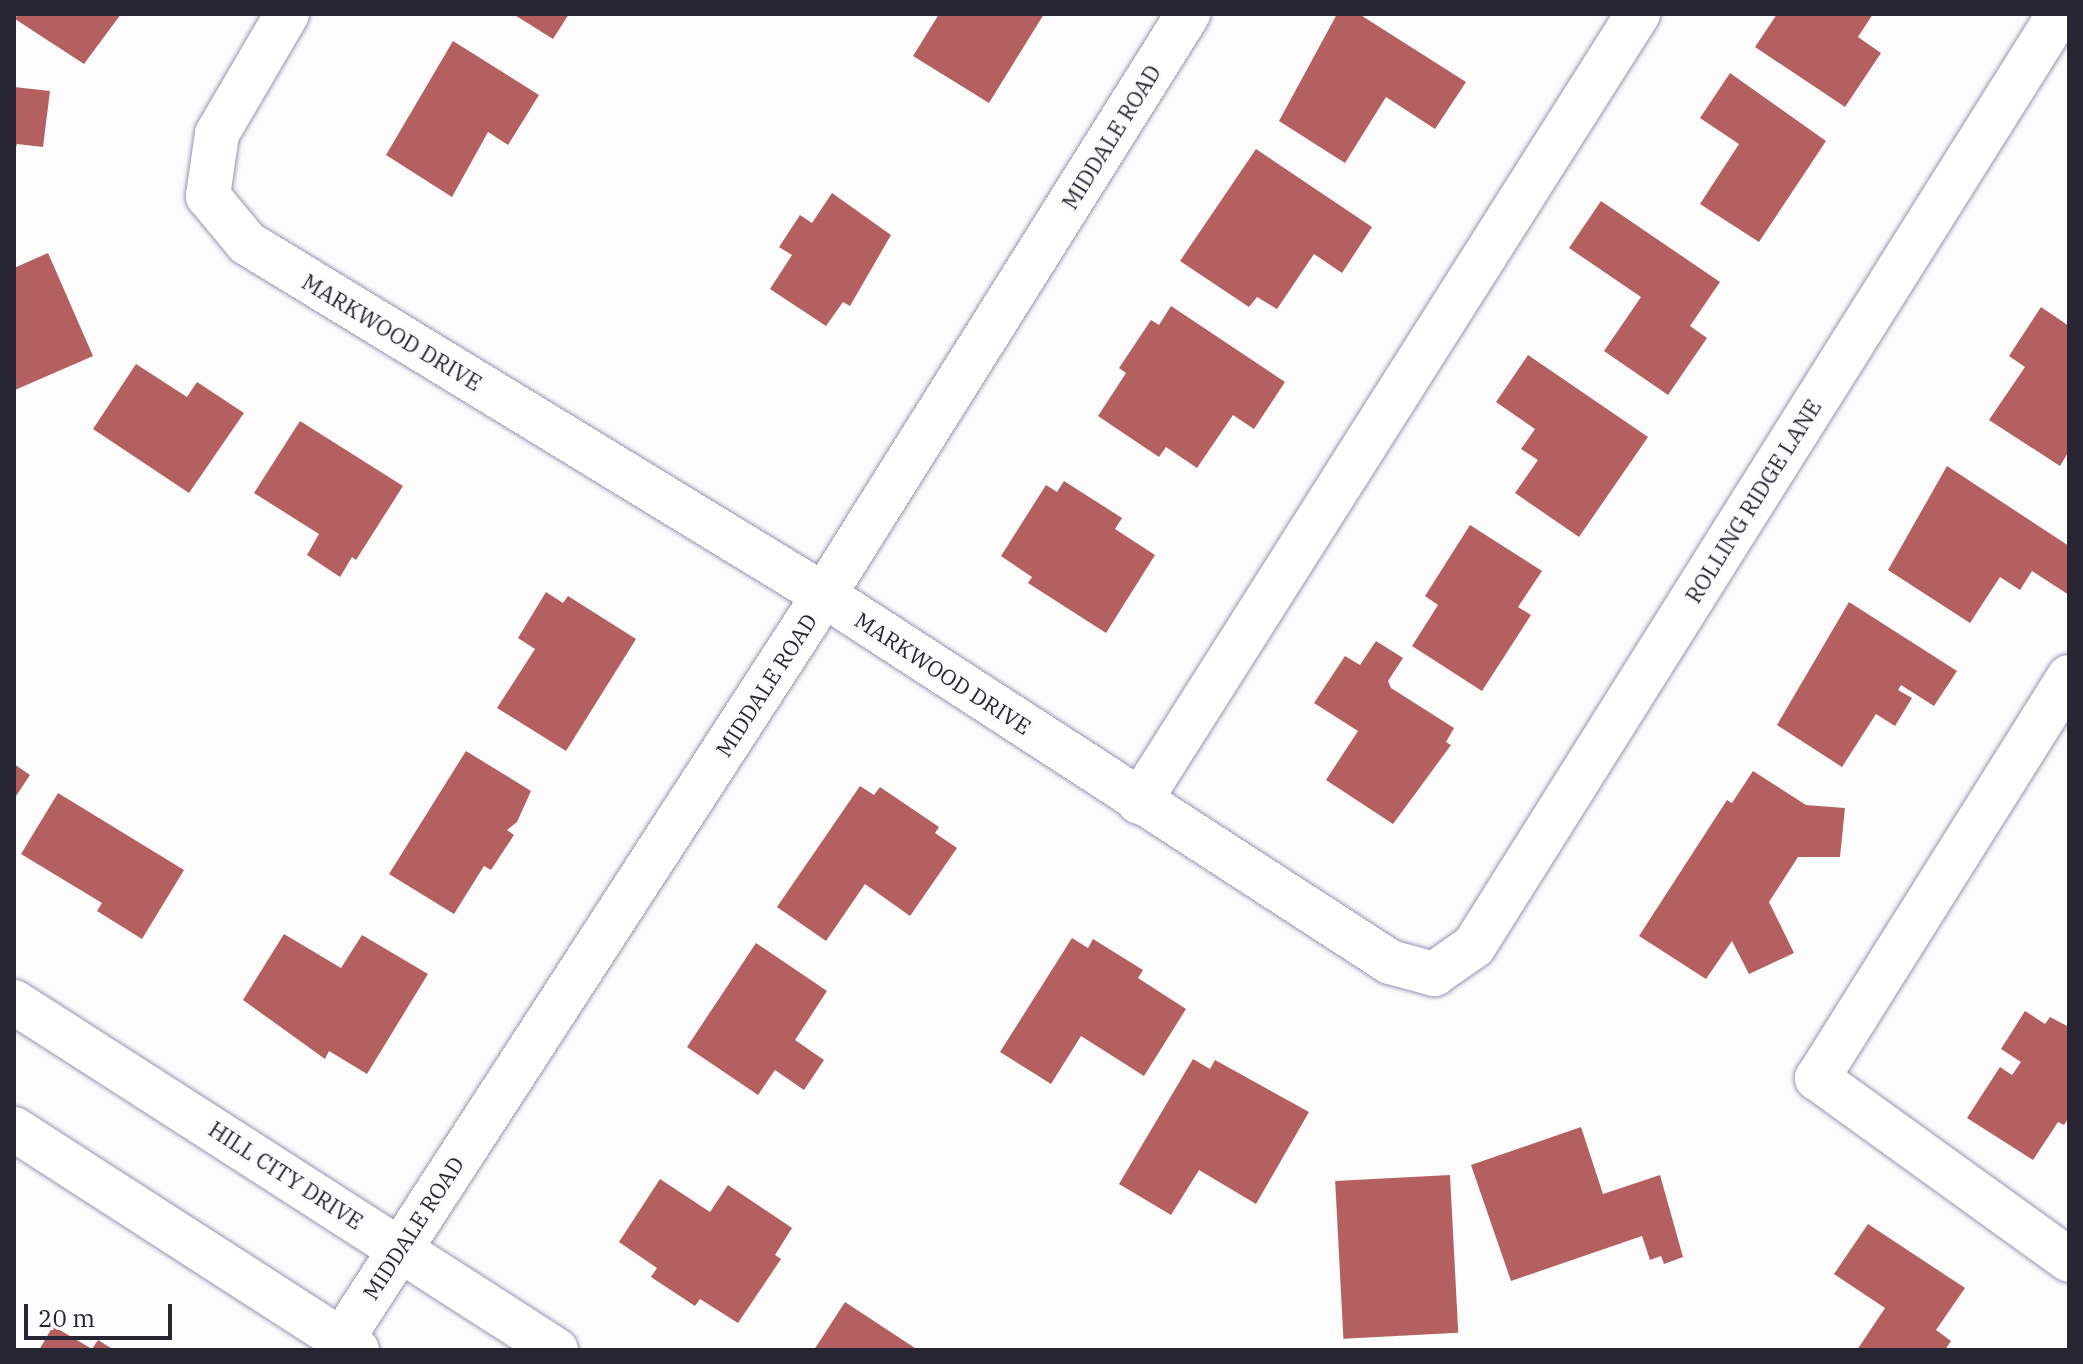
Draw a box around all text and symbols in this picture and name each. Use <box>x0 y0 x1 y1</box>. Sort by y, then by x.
street label: MIDDALE ROAD <box>1056 60 1166 214</box>
street label: MARKWOOD DRIVE <box>298 268 486 396</box>
street label: ROLLING RIDGE LANE <box>1680 394 1826 608</box>
street label: MARKWOOD DRIVE <box>850 606 1036 740</box>
street label: MIDDALE ROAD <box>710 609 822 761</box>
street label: HILL CITY DRIVE <box>204 1115 368 1235</box>
street label: MIDDALE ROAD <box>357 1152 469 1304</box>
scale bar <box>28 1288 176 1338</box>
text: 20 m <box>38 1302 95 1334</box>

